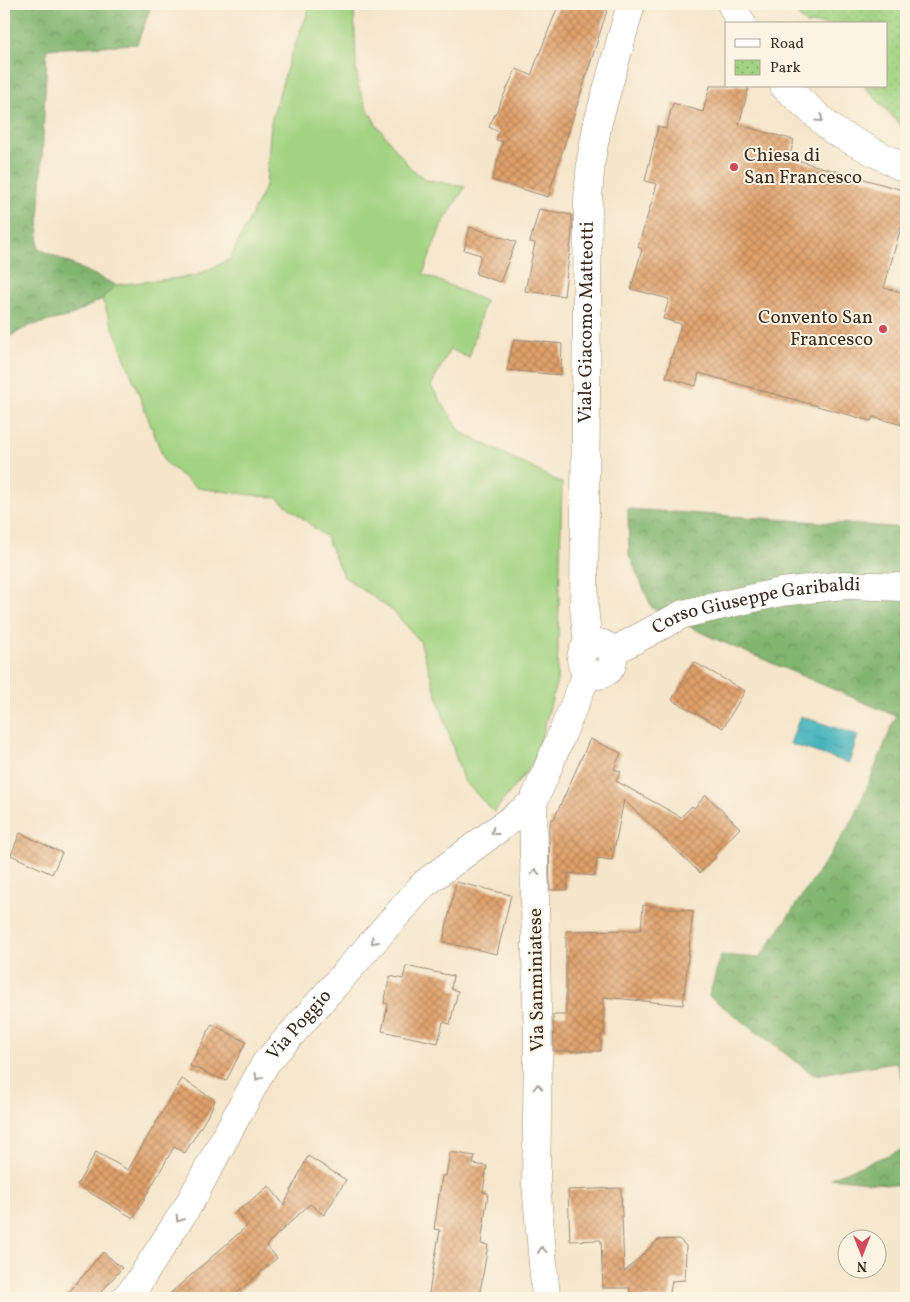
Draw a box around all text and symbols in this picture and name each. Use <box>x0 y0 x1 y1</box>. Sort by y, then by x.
legend <box>725 22 888 88</box>
text: Road <box>770 34 804 55</box>
text: Park <box>770 58 801 79</box>
one-way arrow <box>814 113 823 122</box>
place label: Chiesa di San Francesco <box>744 143 862 191</box>
marker: Chiesa di San Francesco <box>728 161 740 173</box>
street label: Viale Giacomo Matteotti <box>573 221 601 423</box>
place label: Convento San Francesco <box>758 305 873 353</box>
marker: Convento San Francesco <box>877 323 889 335</box>
street label: Corso Giuseppe Garibaldi <box>647 572 861 641</box>
one-way arrow <box>490 826 500 835</box>
one-way arrow <box>530 868 540 876</box>
street label: Via Sanminiatese <box>523 908 551 1052</box>
one-way arrow <box>371 935 380 944</box>
street label: Via Poggio <box>261 984 338 1066</box>
one-way arrow <box>254 1072 264 1081</box>
one-way arrow <box>532 1083 543 1091</box>
one-way arrow <box>175 1214 185 1223</box>
north arrow <box>838 1230 888 1280</box>
one-way arrow <box>536 1245 547 1253</box>
text: N <box>857 1256 867 1275</box>

